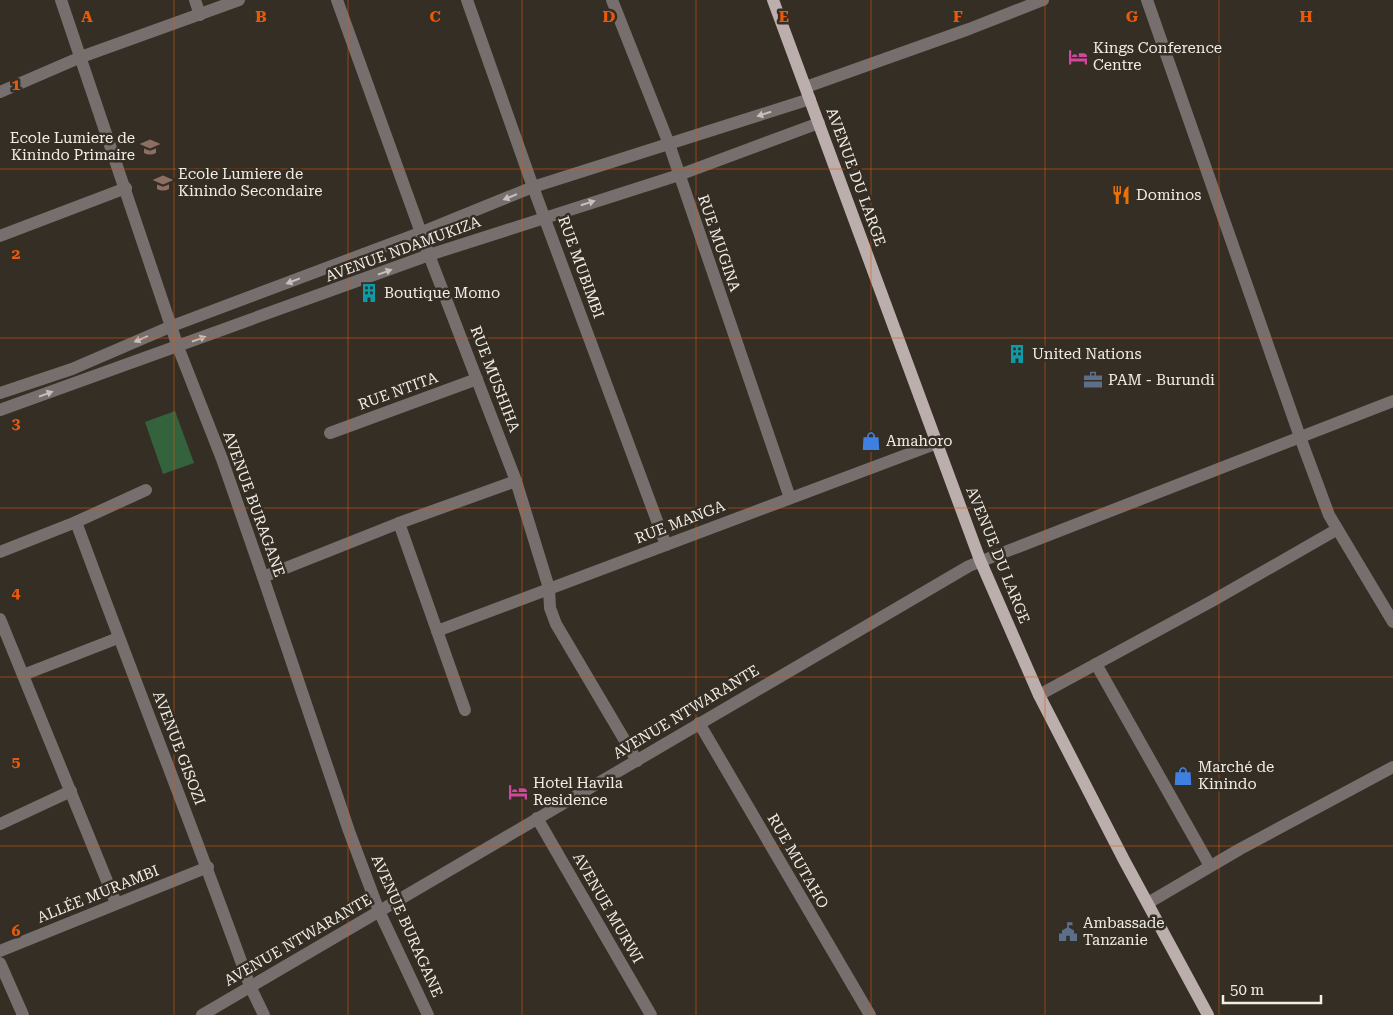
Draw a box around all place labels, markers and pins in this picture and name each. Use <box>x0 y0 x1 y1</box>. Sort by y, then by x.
place label: Kings Conference Centre <box>1093 39 1222 74</box>
hotel icon: Kings Conference Centre <box>1067 46 1089 68</box>
place label: Ecole Lumiere de Kinindo Primaire <box>10 129 135 164</box>
school or university icon: Ecole Lumiere de Kinindo Primaire <box>139 136 161 158</box>
place label: Ecole Lumiere de Kinindo Secondaire <box>178 165 322 200</box>
school or university icon: Ecole Lumiere de Kinindo Secondaire <box>152 172 174 194</box>
restaurant icon: Dominos <box>1110 184 1132 206</box>
place label: Dominos <box>1136 186 1201 204</box>
building icon: Boutique Momo <box>358 282 380 304</box>
place label: Boutique Momo <box>384 284 500 302</box>
building icon: United Nations <box>1006 343 1028 365</box>
place label: United Nations <box>1032 345 1142 363</box>
office icon: PAM - Burundi <box>1082 369 1104 391</box>
place label: PAM - Burundi <box>1108 371 1215 389</box>
shop icon: Amahoro <box>860 430 882 452</box>
place label: Amahoro <box>886 432 952 450</box>
place label: Marché de Kinindo <box>1198 758 1274 793</box>
shop icon: Marché de Kinindo <box>1172 765 1194 787</box>
place label: Hotel Havila Residence <box>533 774 623 809</box>
hotel icon: Hotel Havila Residence <box>507 781 529 803</box>
place label: Ambassade Tanzanie <box>1083 914 1165 949</box>
public building icon: Ambassade Tanzanie <box>1057 921 1079 943</box>

